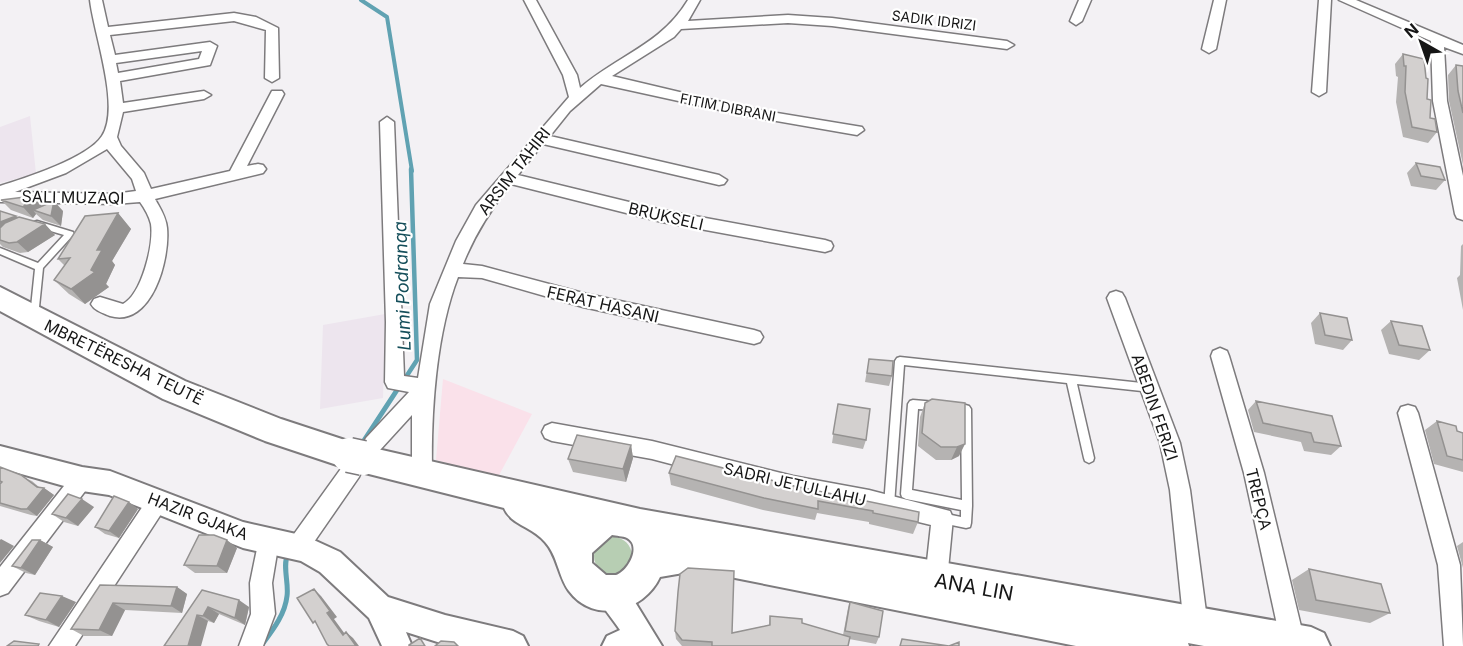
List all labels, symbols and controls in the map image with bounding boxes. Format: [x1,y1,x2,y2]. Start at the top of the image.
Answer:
street label: SADIK IDRIZI [891,6,977,34]
north arrow [1391,12,1451,72]
text: N [1400,19,1422,42]
street label: FITIM DIBRANI [679,89,777,125]
street label: ARSIM TAHIRI [474,123,554,219]
street label: SALI MUZAQI [22,186,124,208]
street label: BRUKSELI [626,198,706,234]
water label: Lumi Podranqa [389,221,415,351]
street label: FERAT HASANI [545,281,661,327]
street label: MBRETËRESHA TEUTË [41,315,207,409]
street label: ABEDIN FERIZI [1127,351,1183,463]
street label: SADRI JETULLAHU [722,458,868,510]
street label: TREPÇA [1242,466,1276,532]
street label: HAZIR GJAKA [145,488,251,544]
street label: ANA LIN [933,568,1015,606]

